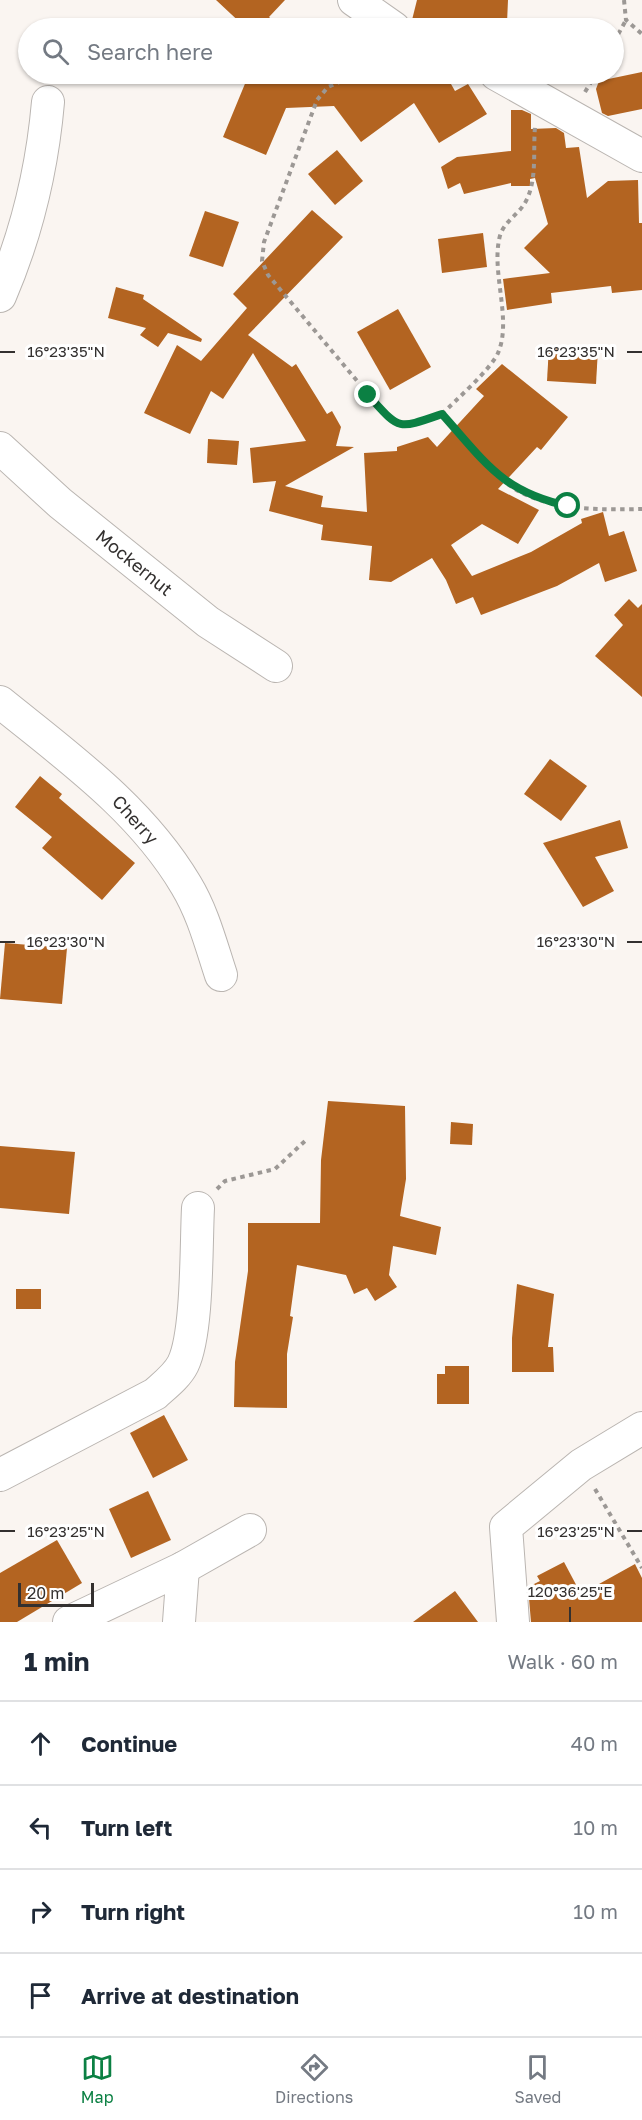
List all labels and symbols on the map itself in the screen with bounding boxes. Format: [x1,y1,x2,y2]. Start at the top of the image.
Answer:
text: 16°23'35"N [27,342,105,360]
text: 16°23'35"N [537,342,615,360]
route end [354,381,380,407]
route start [554,492,580,518]
street label: Mockernut [92,525,178,600]
street label: Cherry [108,790,163,848]
text: 16°23'30"N [27,932,105,950]
text: 16°23'30"N [537,932,615,950]
text: 16°23'25"N [27,1522,105,1540]
text: 16°23'25"N [537,1522,615,1540]
scale bar [18,1580,94,1608]
text: 120°36'25"E [528,1582,612,1600]

